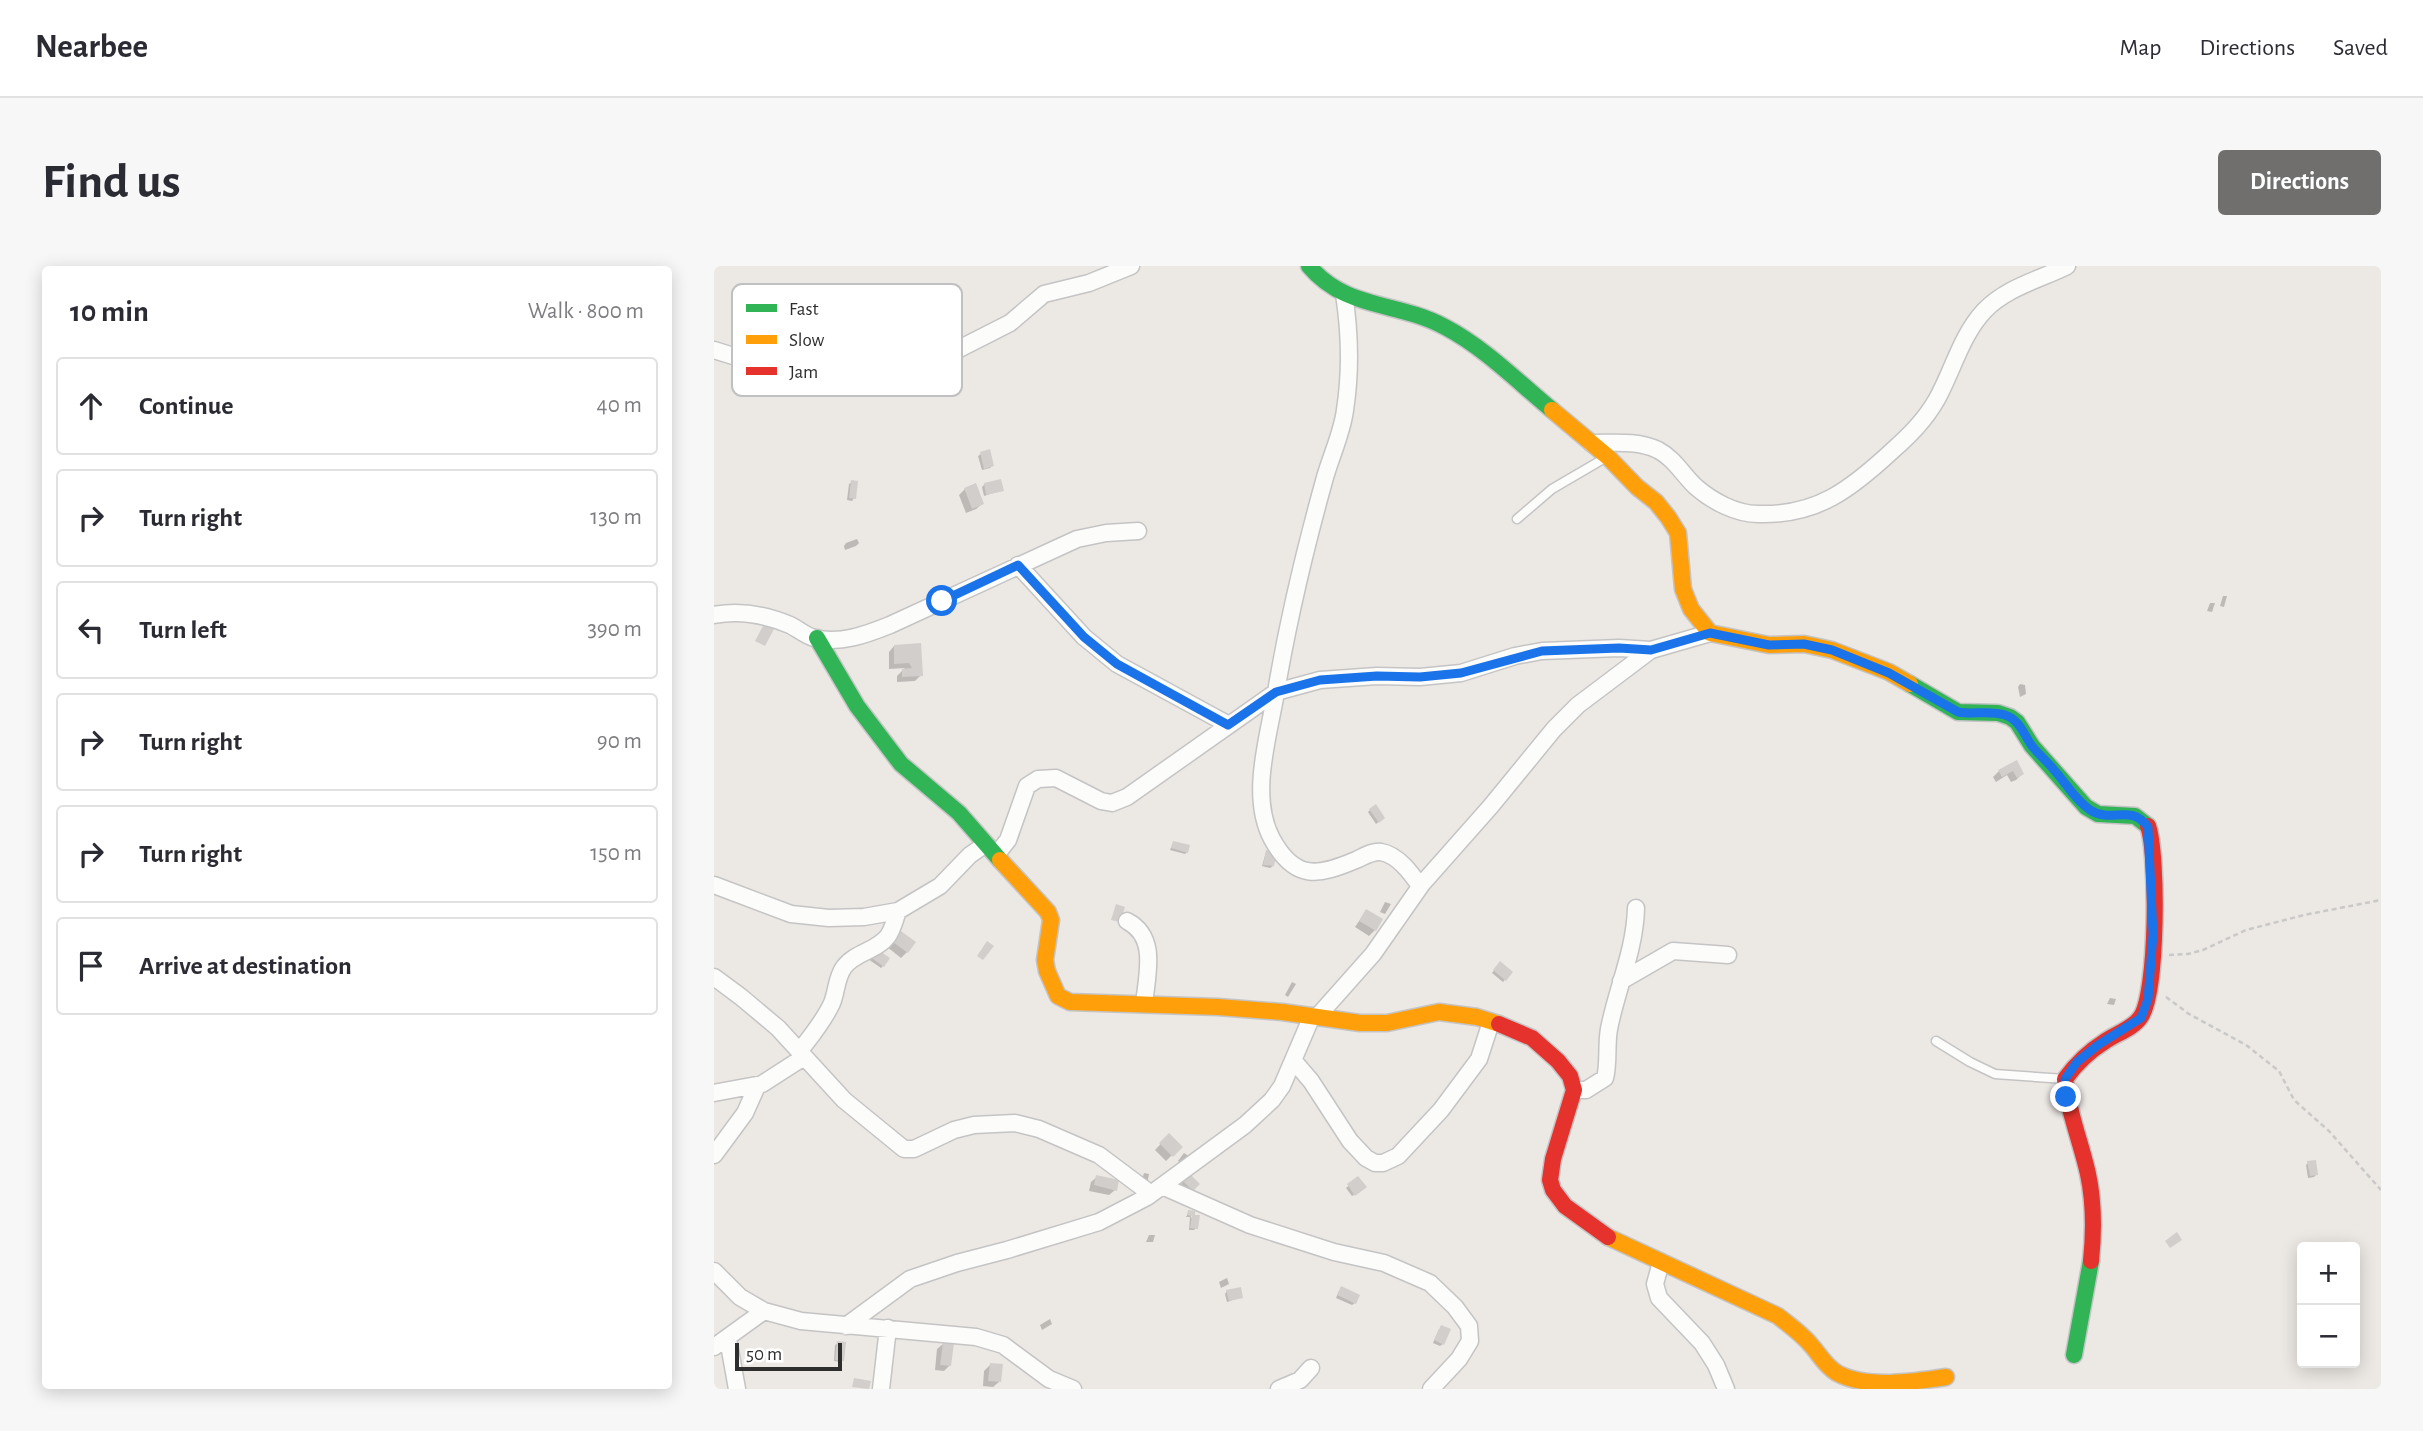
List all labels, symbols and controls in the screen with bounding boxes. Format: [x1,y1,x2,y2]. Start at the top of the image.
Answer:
text: Nearbee [35,31,148,64]
text: Map [2119,36,2161,60]
text: Directions [2199,36,2295,60]
text: Saved [2333,36,2388,60]
button: Directions [2218,150,2381,215]
text: Find us [42,158,181,207]
legend [732,284,962,396]
text: 10 min [70,297,149,327]
text: Walk · 800 m [528,300,644,323]
text: Fast [789,300,819,319]
text: Slow [789,331,825,350]
text: Jam [789,363,818,382]
icon: ahead [72,387,110,425]
text: Continue [139,393,234,419]
text: 40 m [597,394,642,417]
icon: right [72,499,110,537]
text: Turn right [139,505,242,531]
text: 130 m [590,506,642,529]
route start [926,585,957,616]
icon: left [72,611,110,649]
text: Turn left [139,617,227,643]
text: 390 m [587,618,642,641]
icon: right [72,723,110,761]
text: Turn right [139,729,242,755]
text: 90 m [597,730,642,753]
icon: right [72,835,110,873]
text: Turn right [139,841,242,867]
text: 150 m [590,842,642,865]
icon: arrive [72,947,110,985]
text: Arrive at destination [139,953,352,979]
route end [2050,1081,2081,1112]
map controls [2297,1242,2360,1368]
button: + [2297,1242,2360,1305]
button: − [2297,1305,2360,1368]
scale bar [735,1340,842,1372]
text: 50 m [746,1345,782,1364]

